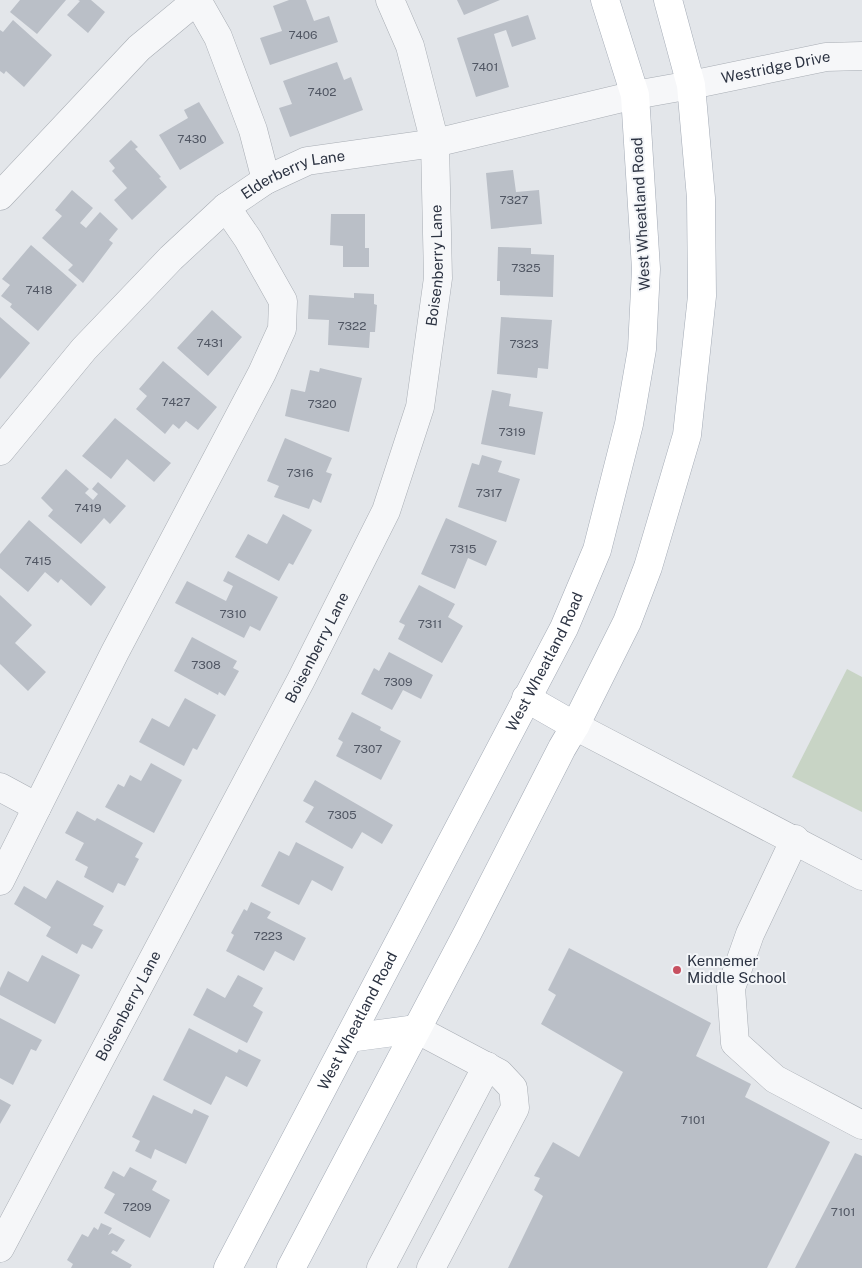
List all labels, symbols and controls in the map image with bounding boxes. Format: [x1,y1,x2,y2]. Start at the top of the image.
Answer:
house number: 7406 [288,28,318,42]
street label: Westridge Drive [720,48,831,86]
house number: 7401 [472,60,498,74]
house number: 7402 [308,85,336,99]
house number: 7430 [177,132,207,146]
street label: West Wheatland Road [628,137,653,291]
street label: Elderberry Lane [238,147,346,202]
house number: 7327 [500,193,528,207]
street label: Boisenberry Lane [422,205,446,327]
house number: 7325 [511,261,541,275]
house number: 7418 [25,283,53,297]
house number: 7322 [338,319,366,333]
house number: 7431 [197,336,223,350]
house number: 7323 [509,337,539,351]
house number: 7427 [162,395,190,409]
house number: 7320 [307,397,337,411]
house number: 7319 [499,425,525,439]
house number: 7316 [287,466,313,480]
house number: 7317 [476,486,502,500]
house number: 7419 [75,501,101,515]
house number: 7315 [449,542,477,556]
house number: 7415 [24,554,52,568]
street label: Boisenberry Lane [281,589,352,706]
street label: West Wheatland Road [502,590,586,734]
house number: 7310 [220,607,246,621]
house number: 7311 [418,617,442,631]
house number: 7308 [191,658,221,672]
house number: 7309 [383,675,413,689]
house number: 7307 [354,742,382,756]
house number: 7305 [327,808,357,822]
house number: 7223 [253,929,283,943]
street label: Boisenberry Lane [92,948,164,1064]
street label: West Wheatland Road [314,949,400,1093]
place label: Kennemer Middle School [687,952,786,986]
marker: Kennemer Middle School [671,964,683,976]
house number: 7101 [681,1113,705,1127]
house number: 7209 [122,1200,152,1214]
house number: 7101 [831,1205,855,1219]

